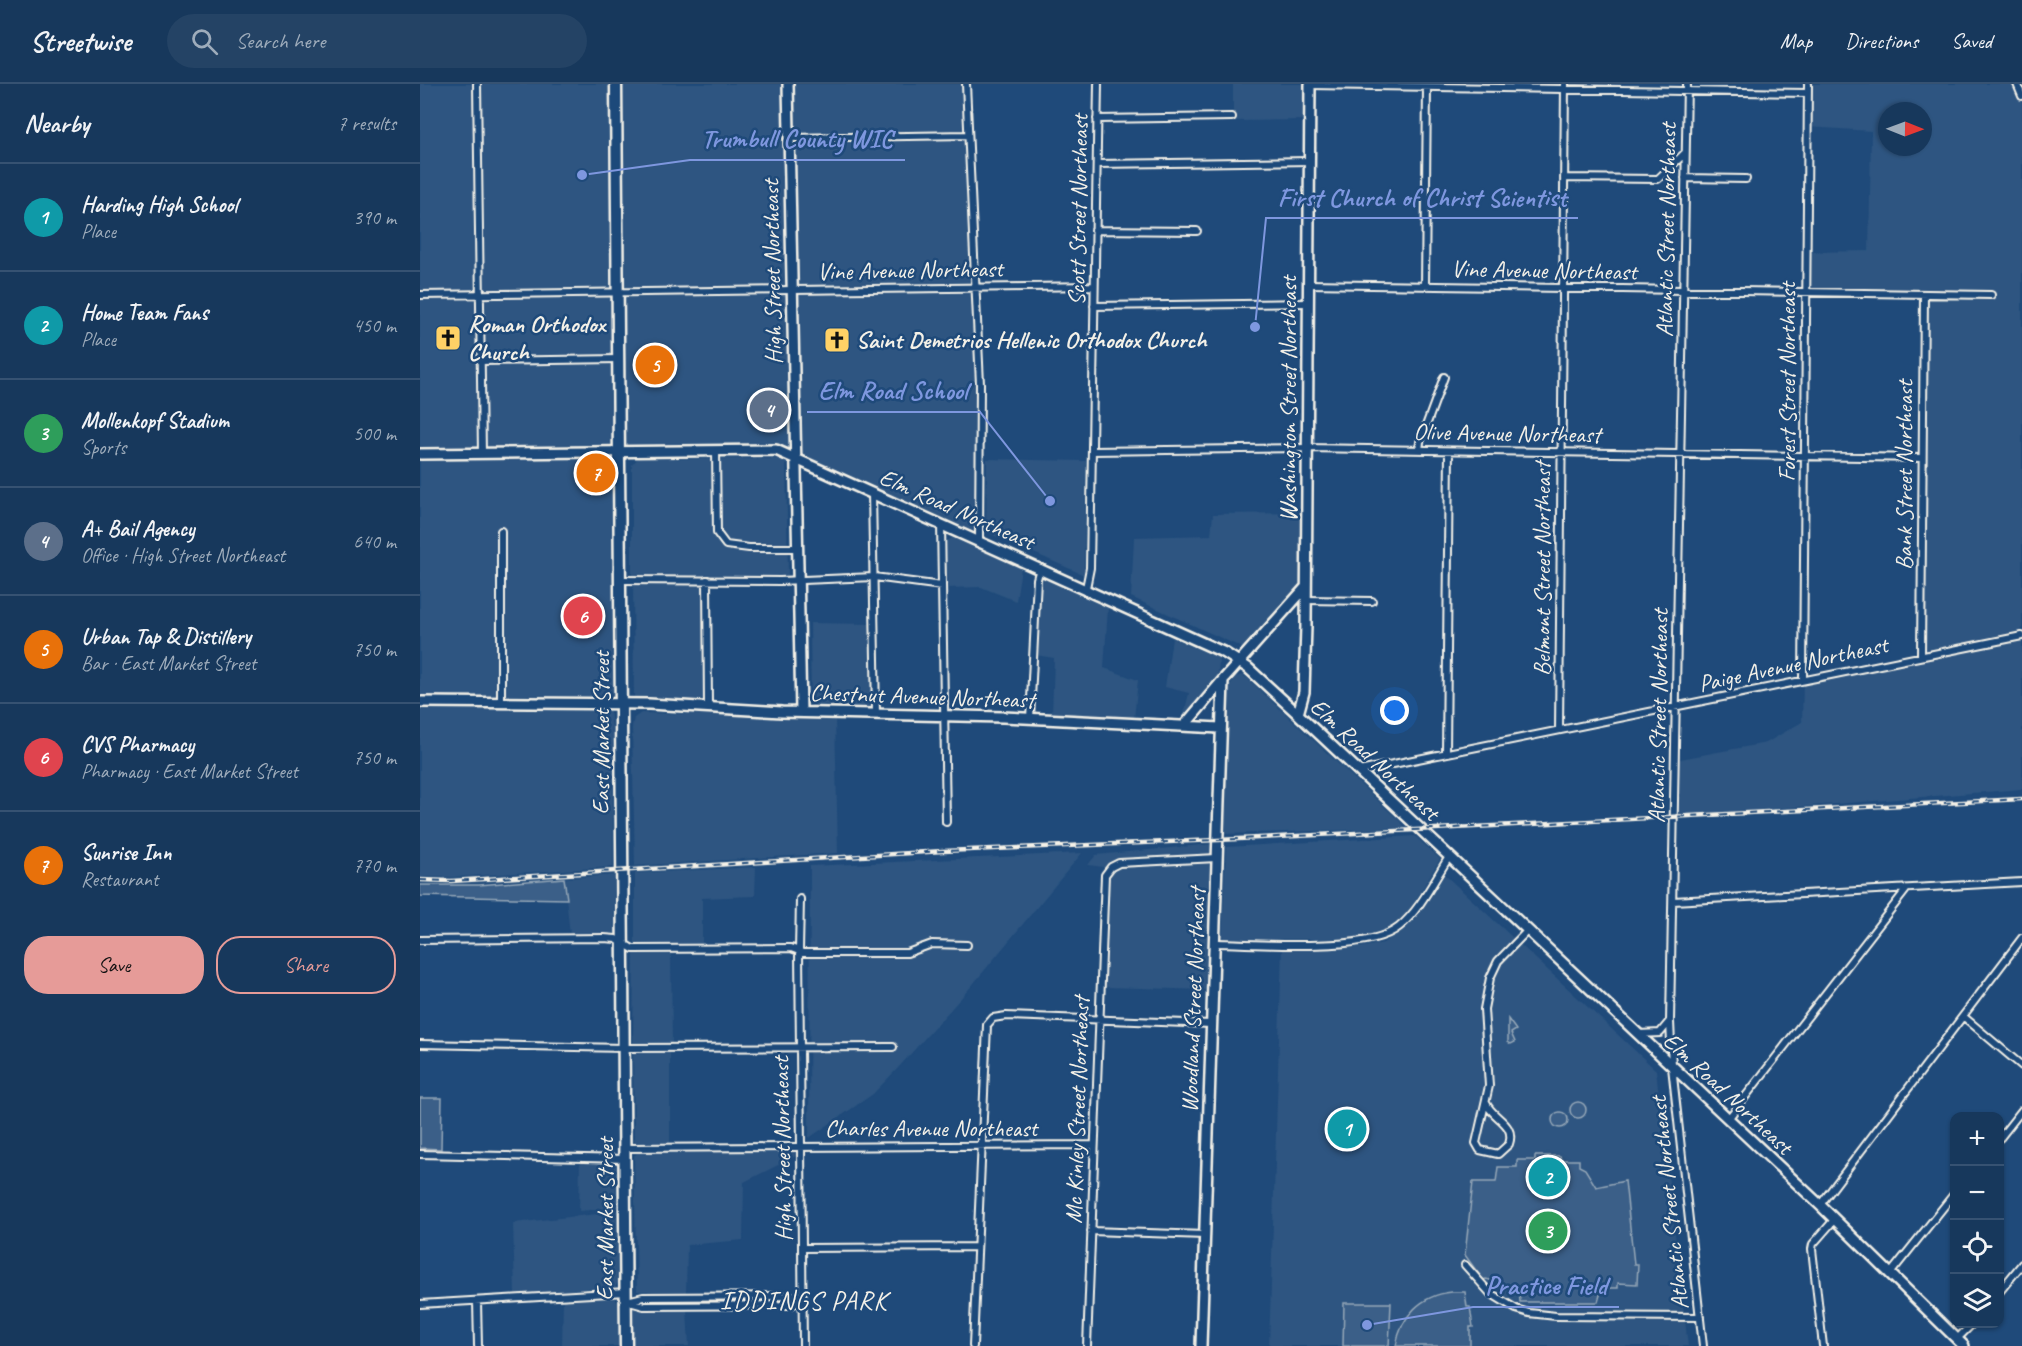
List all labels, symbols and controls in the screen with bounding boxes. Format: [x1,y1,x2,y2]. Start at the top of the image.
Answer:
search box [167,14,587,68]
text: Streetwise [30,24,131,59]
icon: search [188,25,221,58]
text: Search here [236,27,325,55]
text: Map [1780,28,1812,54]
text: Directions [1845,28,1918,54]
text: Saved [1951,28,1992,54]
north arrow [1878,102,1932,156]
text: Nearby [24,107,89,140]
text: 7 results [337,111,396,136]
street label: Scott Street Northeast [1061,112,1095,306]
callout: Trumbull County WIC [690,116,905,160]
street label: Atlantic Street Northeast [1649,121,1683,337]
text: Trumbull County WIC [702,122,897,155]
callout: First Church of Christ Scientist [1266,174,1578,218]
street label: High Street Northeast [755,177,789,365]
text: First Church of Christ Scientist [1278,181,1570,214]
text: Harding High School [81,191,237,219]
text: 1 [39,205,48,230]
text: 390 m [353,205,396,230]
text: Place [81,219,116,244]
street label: Vine Avenue Northeast [817,253,1005,287]
street label: Vine Avenue Northeast [1451,253,1639,287]
street label: Washington Street Northeast [1273,274,1303,522]
street label: Forest Street Northeast [1772,280,1802,482]
text: Home Team Fans [81,299,208,327]
place label: Roman Orthodox Church [468,309,607,367]
text: 2 [39,313,48,338]
text: 450 m [353,313,396,338]
church icon: Roman Orthodox Church [433,323,463,353]
church icon: Saint Demetrios Hellenic Orthodox Church [822,325,852,355]
place label: Saint Demetrios Hellenic Orthodox Church [856,325,1208,355]
text: Place [81,327,116,352]
pin: 5 [636,342,674,388]
callout: Elm Road School [807,368,980,412]
text: Elm Road School [818,374,973,407]
street label: Bank Street Northeast [1889,378,1919,570]
pin: 4 [750,388,788,432]
text: Mollenkopf Stadium [81,407,229,435]
street label: Olive Avenue Northeast [1413,416,1604,450]
text: 3 [39,421,48,446]
text: 500 m [353,421,396,446]
text: Sports [81,435,126,460]
pin: 7 [576,450,615,496]
street label: Belmont Street Northeast [1527,459,1557,676]
street label: Elm Road Northeast [875,461,1041,557]
text: A+ Bail Agency [81,515,194,543]
text: 4 [39,529,48,554]
text: 640 m [353,529,396,554]
text: Office · High Street Northeast [81,543,285,568]
pin: 6 [564,594,602,638]
street label: Atlantic Street Northeast [1641,607,1675,823]
text: Urban Tap & Distillery [81,623,251,651]
street label: Paige Avenue Northeast [1696,629,1892,699]
text: 5 [39,637,48,662]
text: 750 m [353,637,396,662]
street label: East Market Street [586,650,616,814]
text: Bar · East Market Street [81,651,256,676]
street label: Chestnut Avenue Northeast [809,677,1038,715]
street label: Elm Road Northeast [1304,691,1448,828]
your location [1380,696,1409,725]
text: CVS Pharmacy [81,731,194,759]
text: 6 [39,745,48,770]
text: 750 m [353,745,396,770]
text: Pharmacy · East Market Street [81,759,298,784]
text: Sunrise Inn [81,839,171,867]
text: 7 [39,853,48,878]
text: 770 m [353,853,396,878]
text: Restaurant [81,867,158,892]
street label: Woodland Street Northeast [1174,884,1212,1113]
button: Save [24,936,204,994]
button: Share [216,936,396,994]
street label: Mc Kinley Street Northeast [1058,993,1096,1224]
street label: Elm Road Northeast [1657,1025,1801,1162]
street label: High Street Northeast [765,1054,799,1242]
street label: Atlantic Street Northeast [1643,1093,1695,1311]
pin: 1 [1328,1106,1366,1152]
map controls [1950,1112,2004,1328]
button: + [1950,1112,2004,1166]
street label: Charles Avenue Northeast [825,1113,1039,1143]
street label: East Market Street [590,1136,620,1300]
pin: 2 [1528,1154,1568,1200]
button: − [1950,1166,2004,1220]
pin: 3 [1528,1208,1568,1254]
button: locate [1950,1220,2004,1274]
callout: Practice Field [1473,1263,1619,1307]
text: Practice Field [1485,1269,1611,1302]
button: layers [1950,1274,2004,1328]
district label: IDDINGS PARK [720,1284,891,1317]

